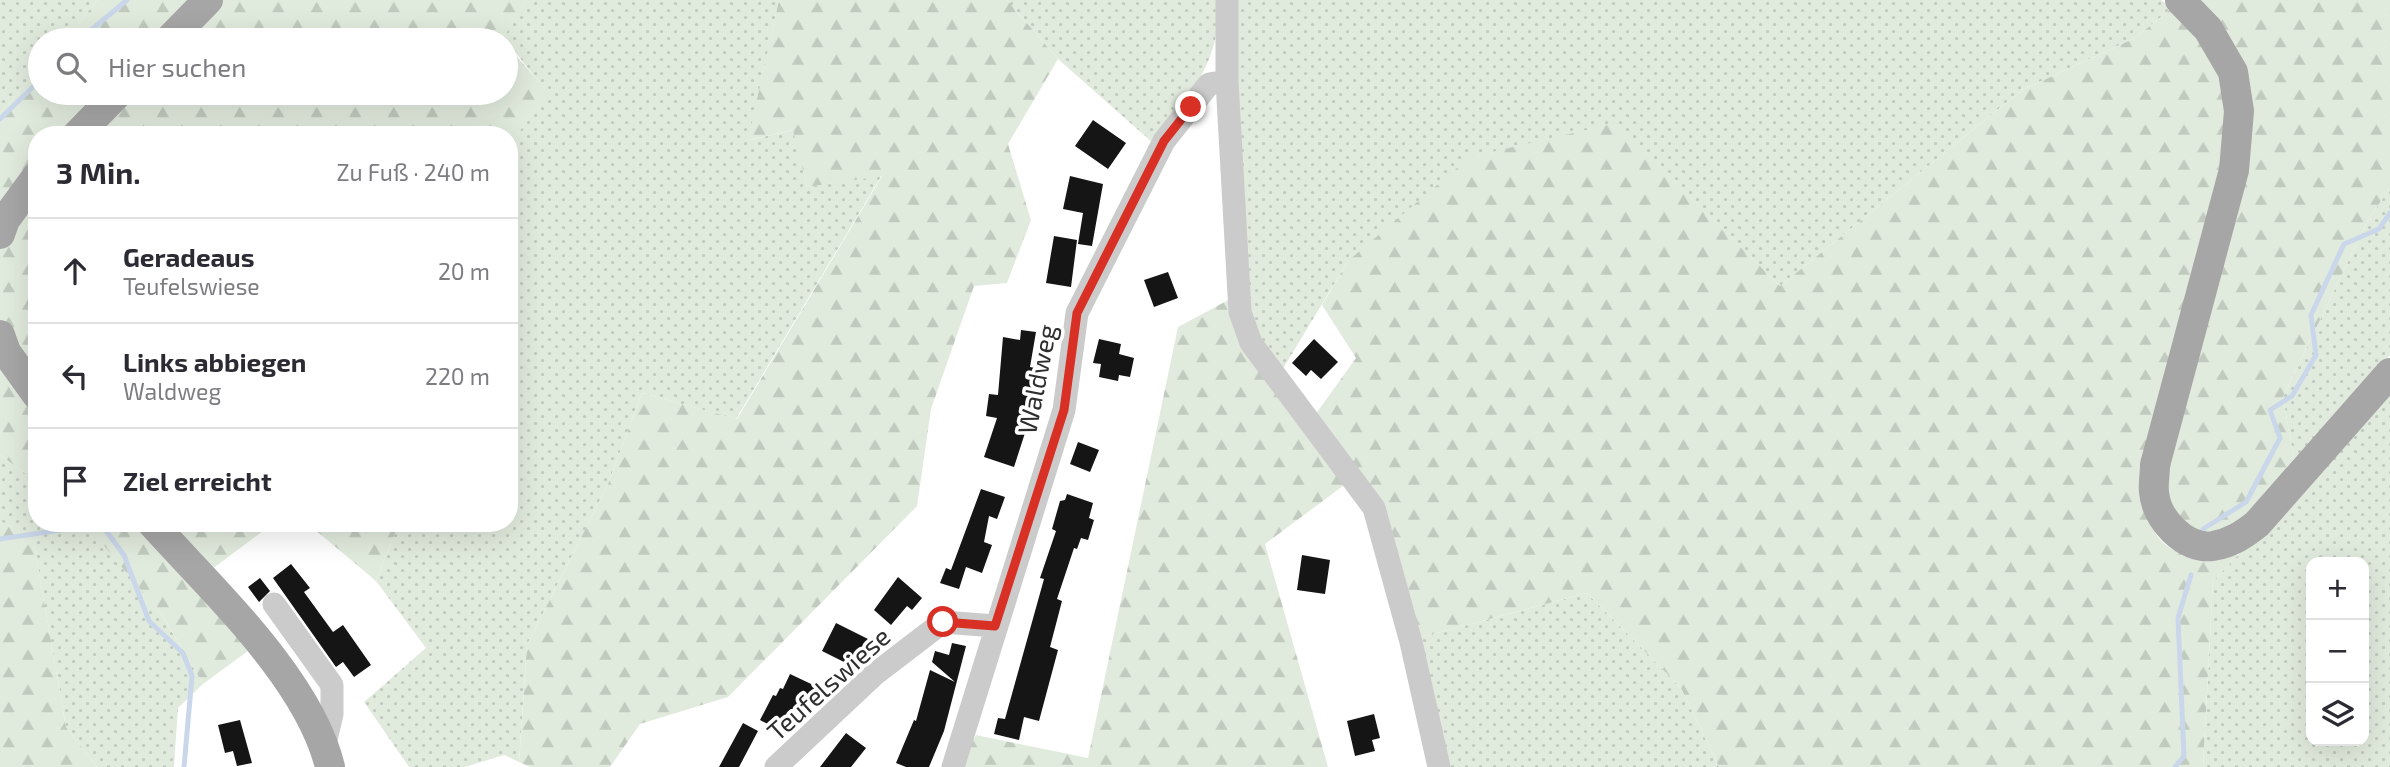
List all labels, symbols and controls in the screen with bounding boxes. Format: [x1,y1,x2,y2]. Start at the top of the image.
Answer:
search box [28,28,518,105]
icon: search [52,48,90,86]
text: Hier suchen [108,51,246,82]
route end [1175,91,1206,122]
text: 3 Min. [56,154,141,190]
text: Zu Fuß · 240 m [337,158,490,186]
text: Geradeaus [123,241,255,272]
icon: ahead [56,252,94,290]
text: 20 m [438,257,490,285]
text: Teufelswiese [123,272,260,300]
street label: Waldweg [1010,322,1062,436]
text: Links abbiegen [123,346,307,377]
icon: left [56,357,94,395]
text: 220 m [425,362,490,390]
text: Waldweg [123,377,221,405]
icon: arrive [56,462,94,500]
text: Ziel erreicht [123,465,272,496]
map controls [2306,557,2369,746]
button: + [2306,557,2369,620]
route start [927,606,958,637]
street label: Teufelswiese [760,620,896,746]
button: − [2306,620,2369,683]
button: layers [2306,683,2369,746]

